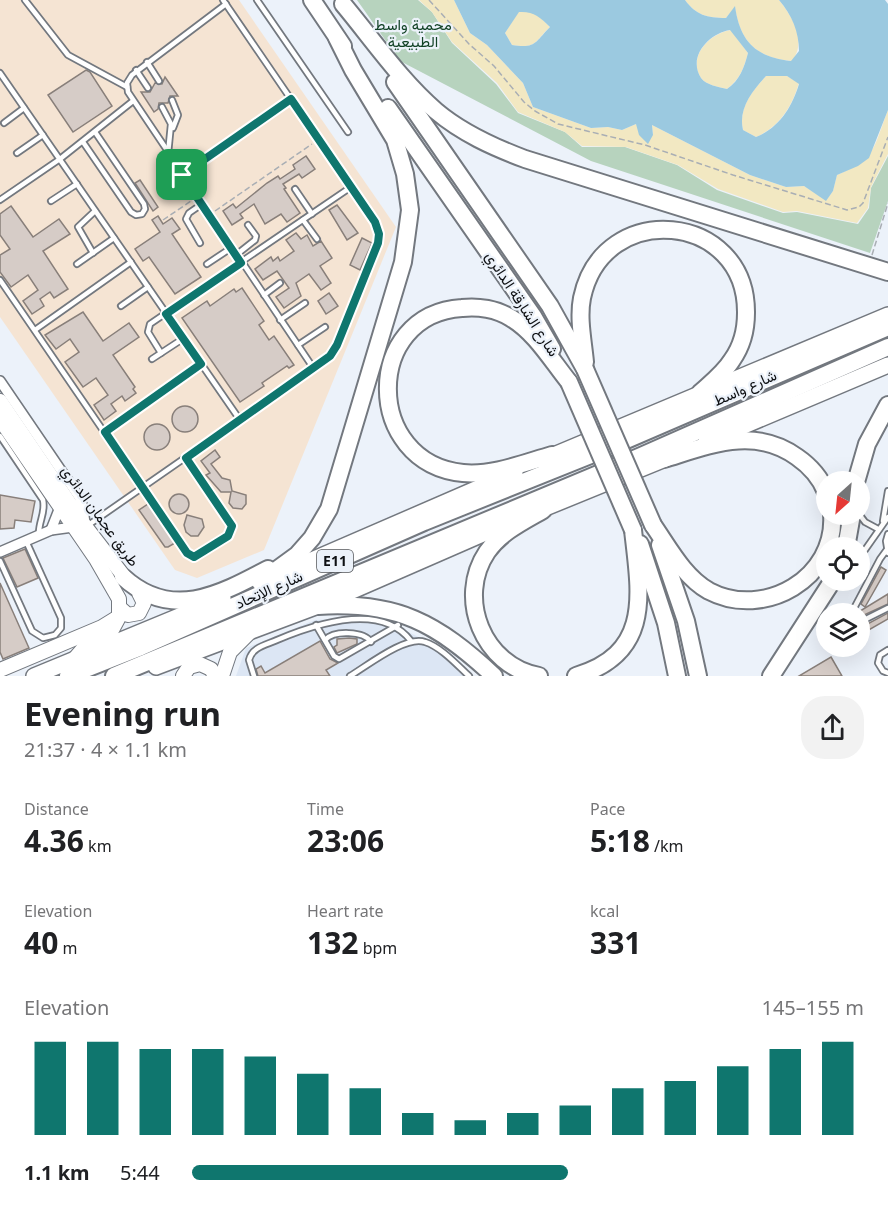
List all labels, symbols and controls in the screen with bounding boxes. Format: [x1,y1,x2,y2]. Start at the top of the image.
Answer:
park label: محمية واسط الطبيعية [374,14,452,51]
pin [156,149,207,200]
icon: arrive [165,158,198,191]
street label: شارع الشارقة الدائري [478,247,564,362]
street label: شارع واسط [710,364,780,412]
street label: طريق عجمان الدائري [54,461,144,573]
north arrow [816,471,870,525]
map controls [816,471,870,657]
button: locate [816,537,870,591]
road number: E11 [317,550,353,572]
street label: شارع الإتحاد [232,565,307,615]
button: layers [816,603,870,657]
text: Evening run [24,691,221,736]
button: share [801,696,864,759]
text: 21:37 · 4 × 1.1 km [24,736,187,763]
text: Distance [24,798,89,820]
text: Time [307,798,344,820]
text: Pace [590,798,625,820]
text: 4.36 [24,820,84,861]
text: 23:06 [307,820,384,861]
text: 5:18 [590,820,650,861]
text: km [84,835,112,857]
text: /km [650,835,684,857]
text: Elevation [24,900,92,922]
text: Heart rate [307,900,383,922]
text: kcal [590,900,619,922]
text: 40 [24,922,58,963]
text: 132 [307,922,358,963]
text: 331 [590,922,641,963]
text: m [58,937,77,959]
text: bpm [358,937,397,959]
text: Elevation [24,994,109,1021]
text: 145–155 m [761,994,864,1021]
text: 1.1 km [24,1159,90,1186]
text: 5:44 [120,1159,160,1186]

